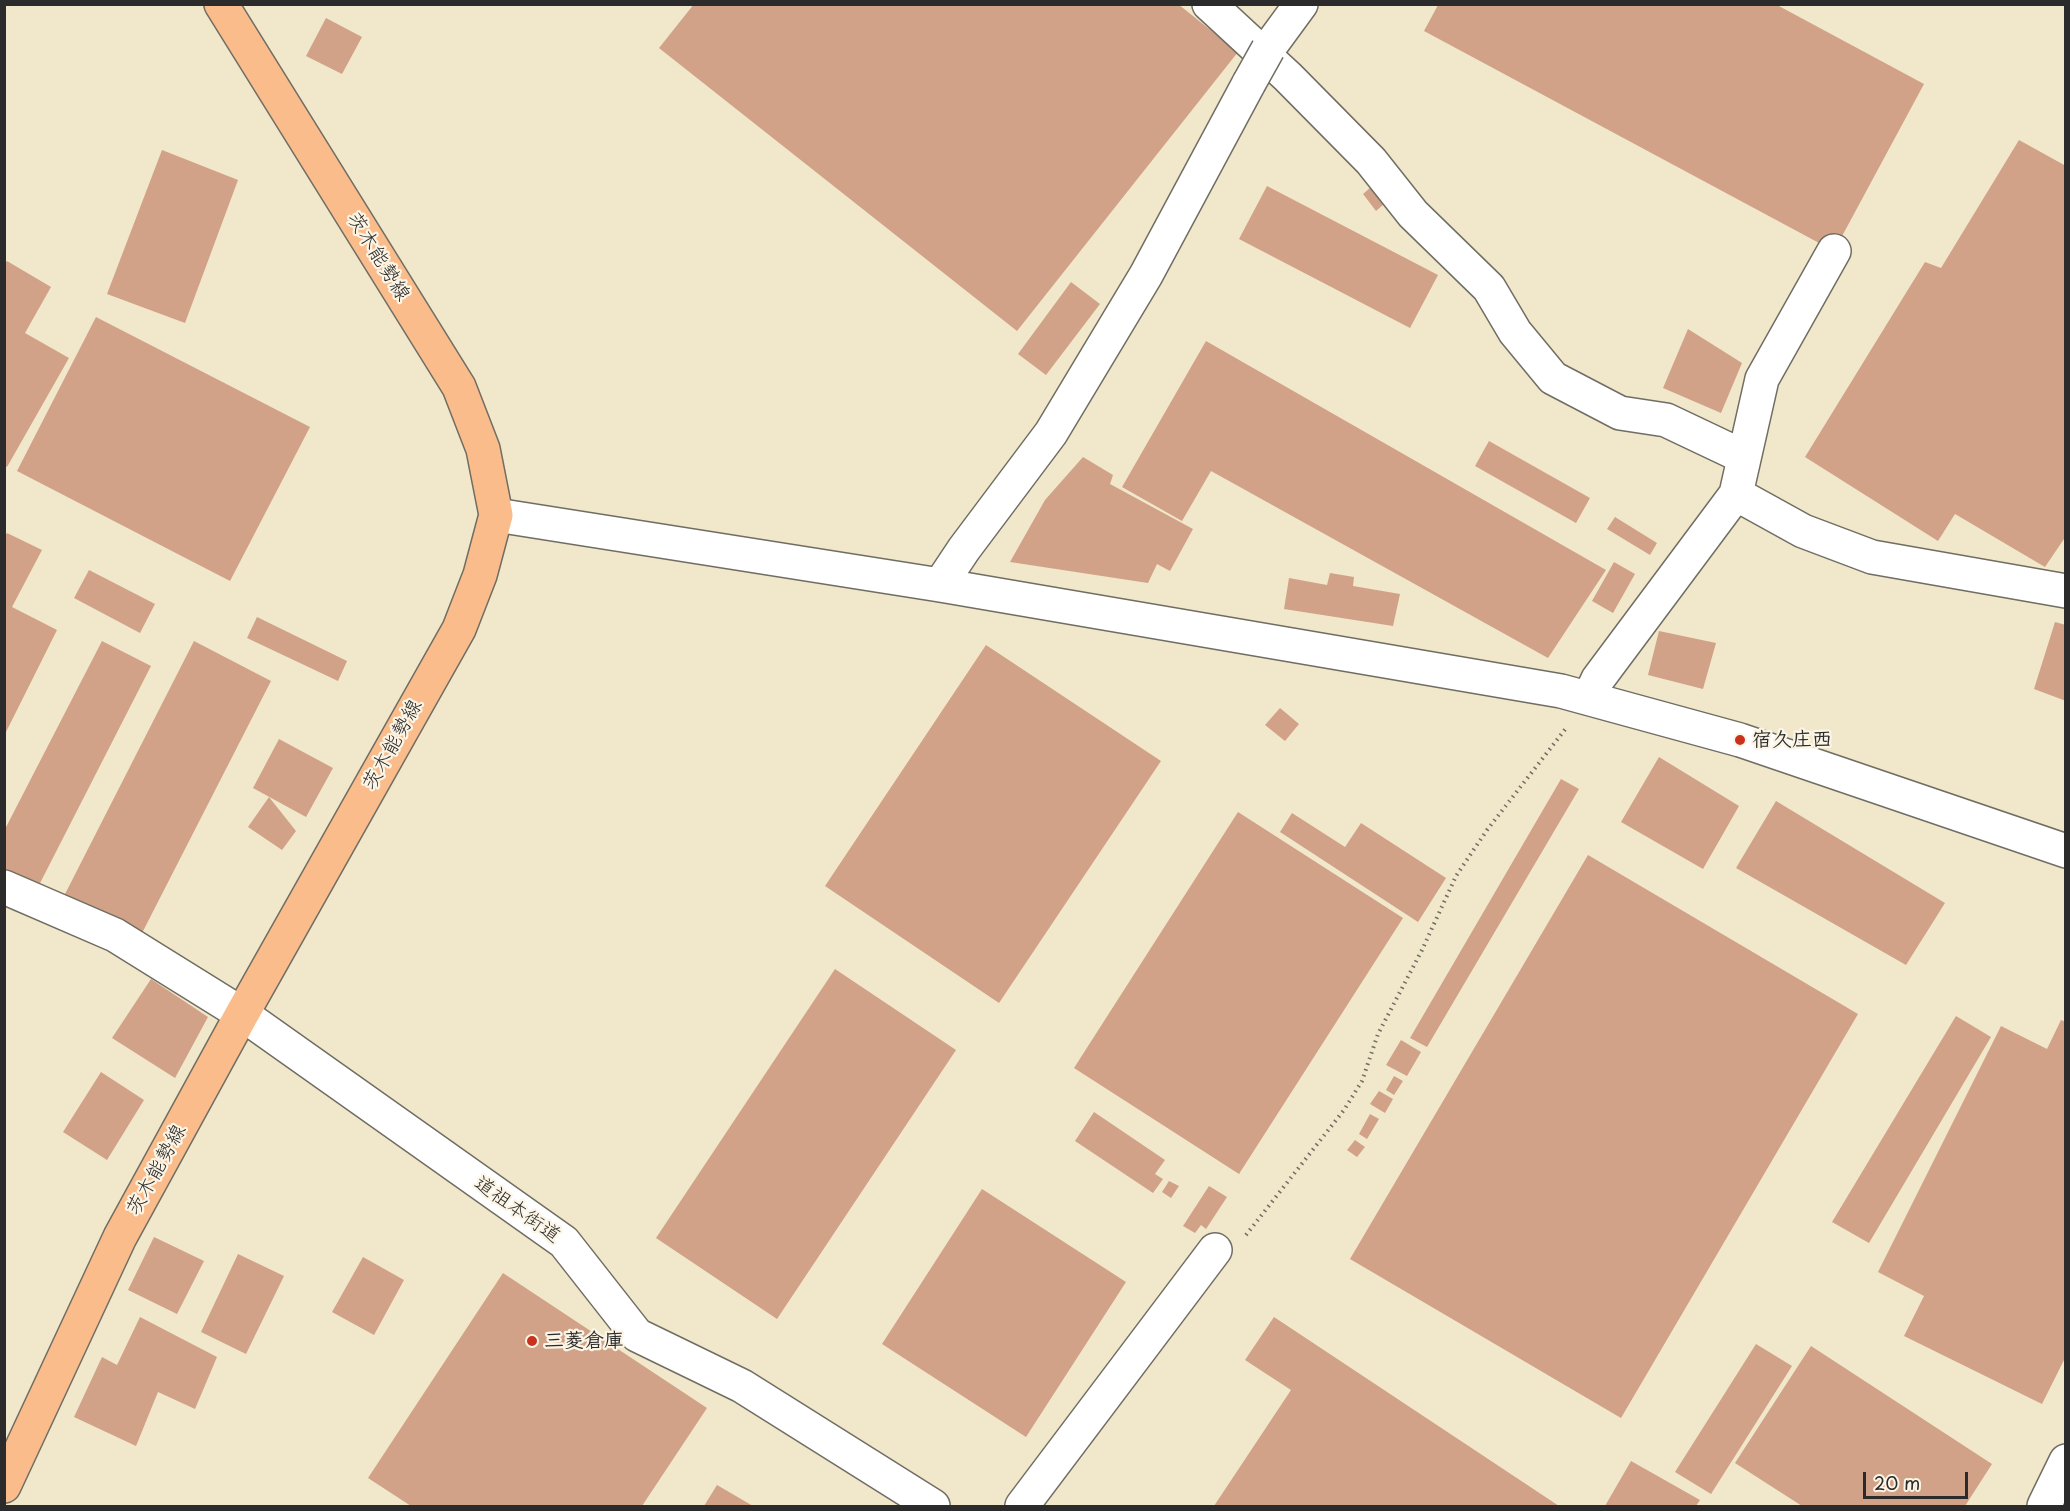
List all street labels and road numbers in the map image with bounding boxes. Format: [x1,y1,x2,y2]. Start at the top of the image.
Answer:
street label: 茨木能勢線 [341,208,415,306]
street label: 茨木能勢線 [358,695,428,795]
street label: 茨木能勢線 [122,1120,192,1220]
street label: 道祖本街道 [469,1171,565,1249]

